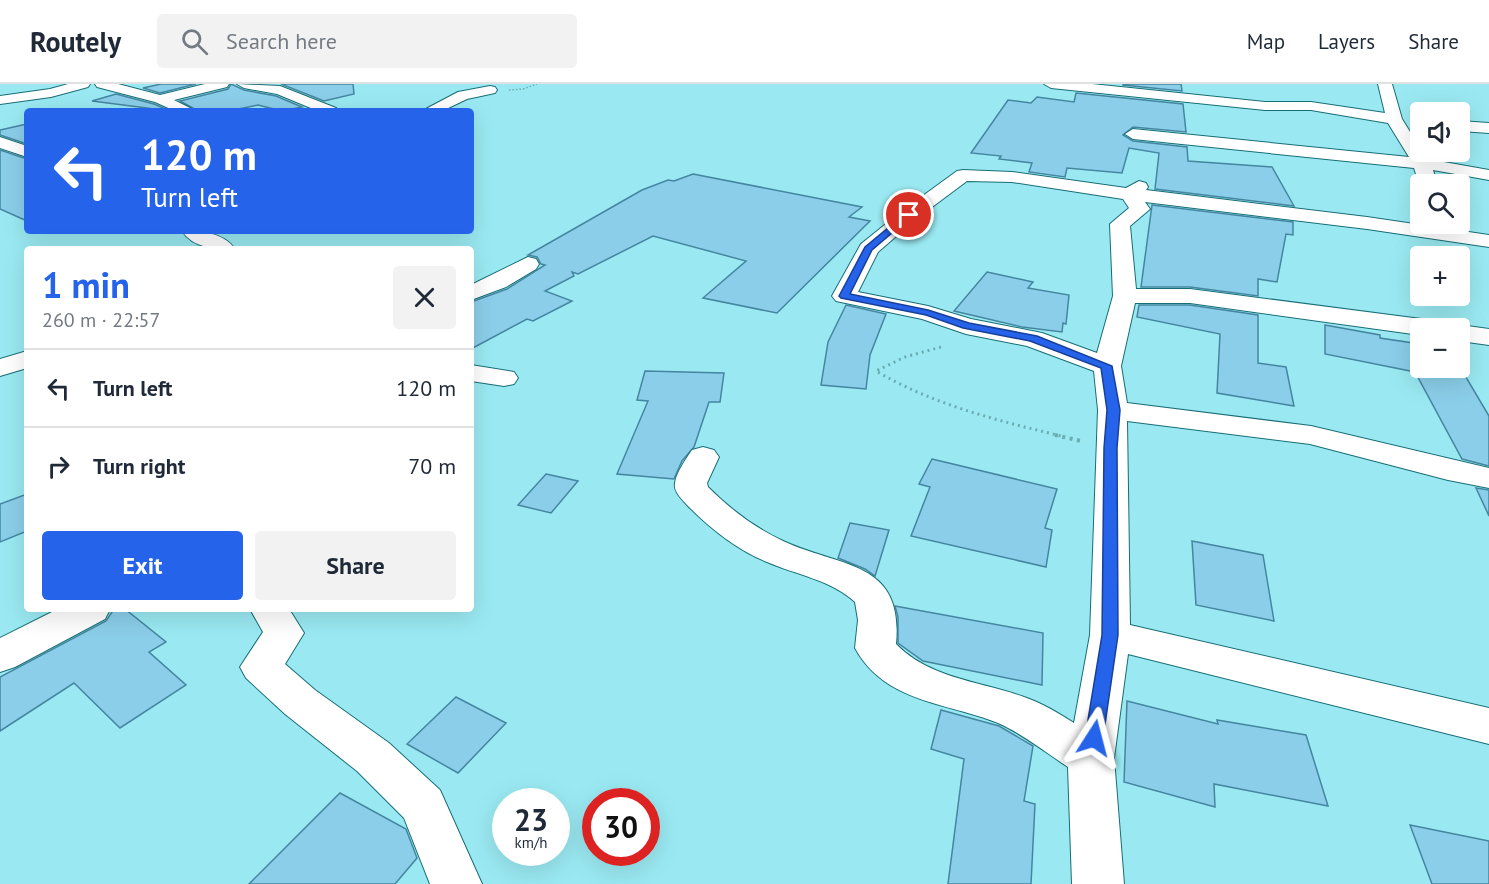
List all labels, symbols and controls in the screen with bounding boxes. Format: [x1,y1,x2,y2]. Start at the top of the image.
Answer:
search box [157,14,577,68]
text: Routely [30,23,121,60]
icon: search [178,25,211,58]
text: Search here [226,27,337,55]
text: Map [1247,28,1285,55]
text: Layers [1318,28,1375,55]
text: Share [1408,28,1459,55]
map controls [1410,102,1470,378]
button: sound [1410,102,1470,162]
text: 120 m [141,127,257,182]
icon: left [42,132,120,210]
button: search [1410,174,1470,234]
text: Turn left [141,180,238,214]
pin [883,189,934,240]
icon: arrive [892,198,925,231]
button: + [1410,246,1470,306]
text: 1 min [42,261,130,308]
button: close [393,266,456,329]
text: 260 m · 22:57 [42,307,160,333]
button: − [1410,318,1470,378]
icon: left [42,372,75,405]
text: Turn left [93,374,173,402]
text: 120 m [396,374,456,402]
icon: right [42,450,75,483]
text: Turn right [93,452,185,480]
text: 70 m [408,452,456,480]
button: Exit [42,531,243,600]
button: Share [255,531,456,600]
position arrow [1062,706,1126,770]
speed limit sign: 30 [582,788,660,866]
text: 23 [514,800,548,839]
text: km/h [515,833,547,852]

